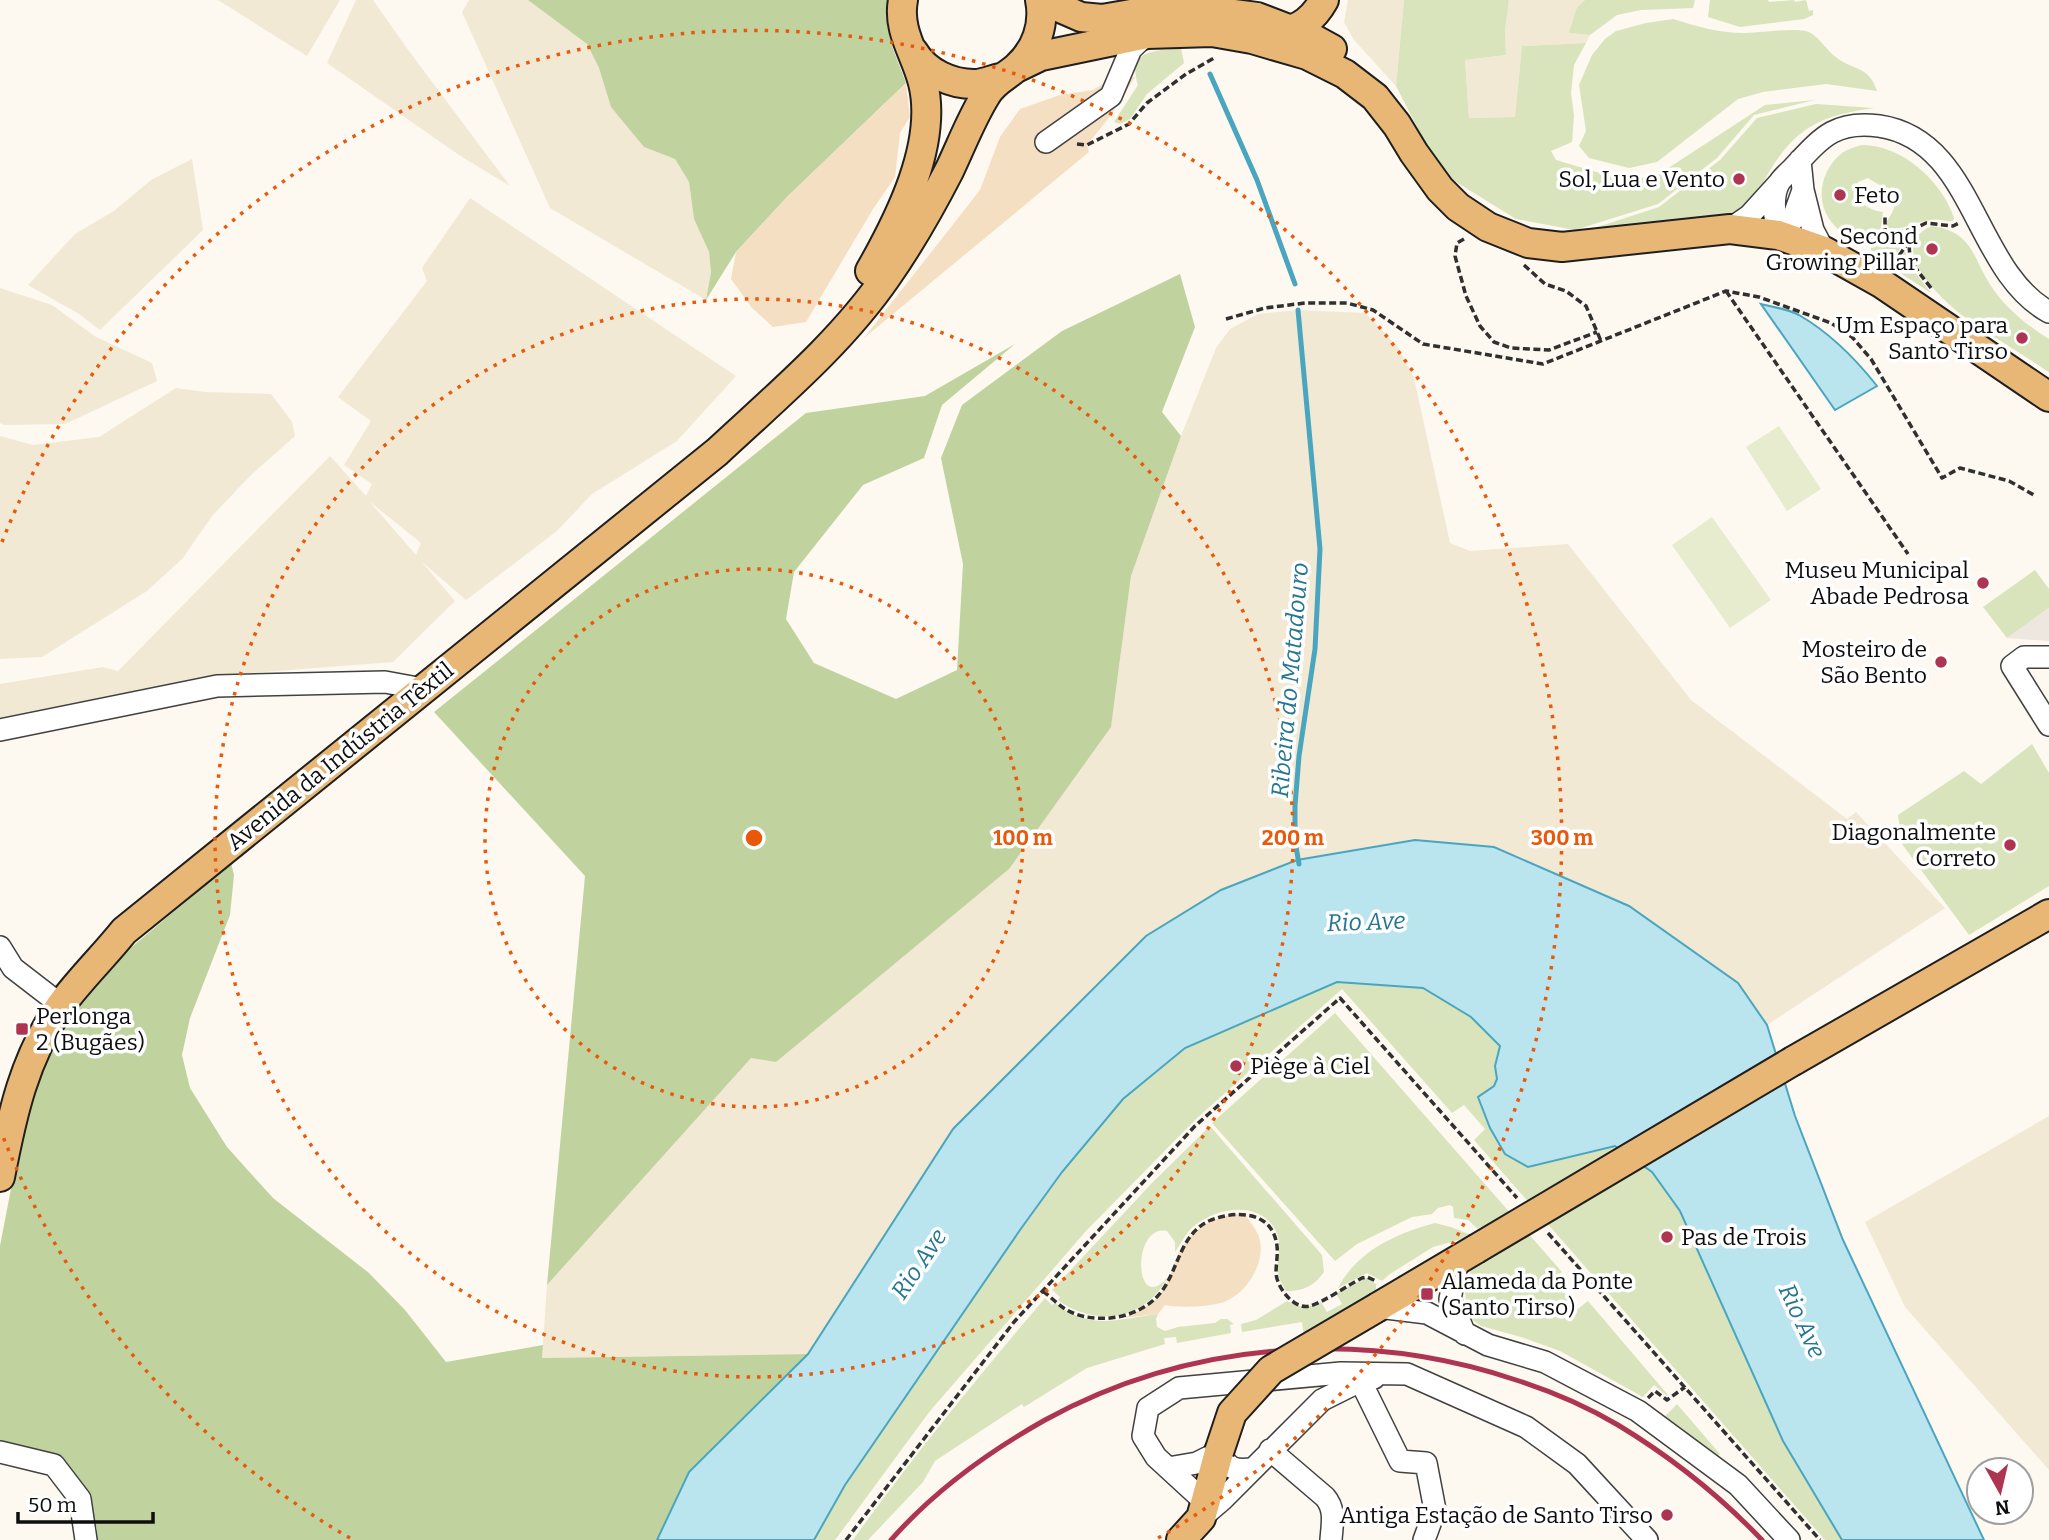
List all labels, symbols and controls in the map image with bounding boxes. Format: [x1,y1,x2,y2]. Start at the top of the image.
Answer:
place label: Sol, Lua e Vento [1558,165,1725,193]
marker: Sol, Lua e Vento [1731,171,1747,187]
place label: Feto [1854,181,1900,209]
marker: Feto [1832,187,1848,203]
place label: Second Growing Pillar [1765,222,1918,276]
marker: Second Growing Pillar [1924,241,1940,257]
place label: Um Espaço para Santo Tirso [1836,311,2008,365]
marker: Um Espaço para Santo Tirso [2014,330,2030,346]
place label: Museu Municipal Abade Pedrosa [1784,556,1969,610]
water label: Ribeira do Matadouro [1266,561,1314,799]
marker: Museu Municipal Abade Pedrosa [1975,575,1991,591]
place label: Mosteiro de São Bento [1802,635,1927,689]
marker: Mosteiro de São Bento [1933,654,1949,670]
street label: Avenida da Indústria Têxtil [221,656,459,856]
place label: Diagonalmente Correto [1832,818,1996,872]
text: 100 m [993,825,1053,851]
text: 200 m [1262,825,1324,851]
text: 300 m [1531,825,1593,851]
centre of rings [742,826,766,850]
marker: Diagonalmente Correto [2002,837,2018,853]
water label: Rio Ave [1326,907,1406,937]
place label: Perlonga 2 (Bugães) [36,1002,145,1056]
marker: Perlonga 2 (Bugães) [14,1021,30,1037]
place label: Piège à Ciel [1250,1052,1370,1080]
marker: Piège à Ciel [1228,1058,1244,1074]
place label: Pas de Trois [1681,1223,1807,1251]
water label: Rio Ave [885,1224,953,1304]
marker: Pas de Trois [1659,1229,1675,1245]
place label: Alameda da Ponte (Santo Tirso) [1441,1267,1633,1321]
water label: Rio Ave [1773,1279,1831,1363]
marker: Alameda da Ponte (Santo Tirso) [1419,1286,1435,1302]
north arrow [1965,1456,2035,1526]
scale bar [18,1480,152,1524]
text: 50 m [28,1492,77,1518]
text: N [1993,1495,2011,1520]
place label: Antiga Estação de Santo Tirso [1339,1501,1653,1529]
marker: Antiga Estação de Santo Tirso [1659,1507,1675,1523]

